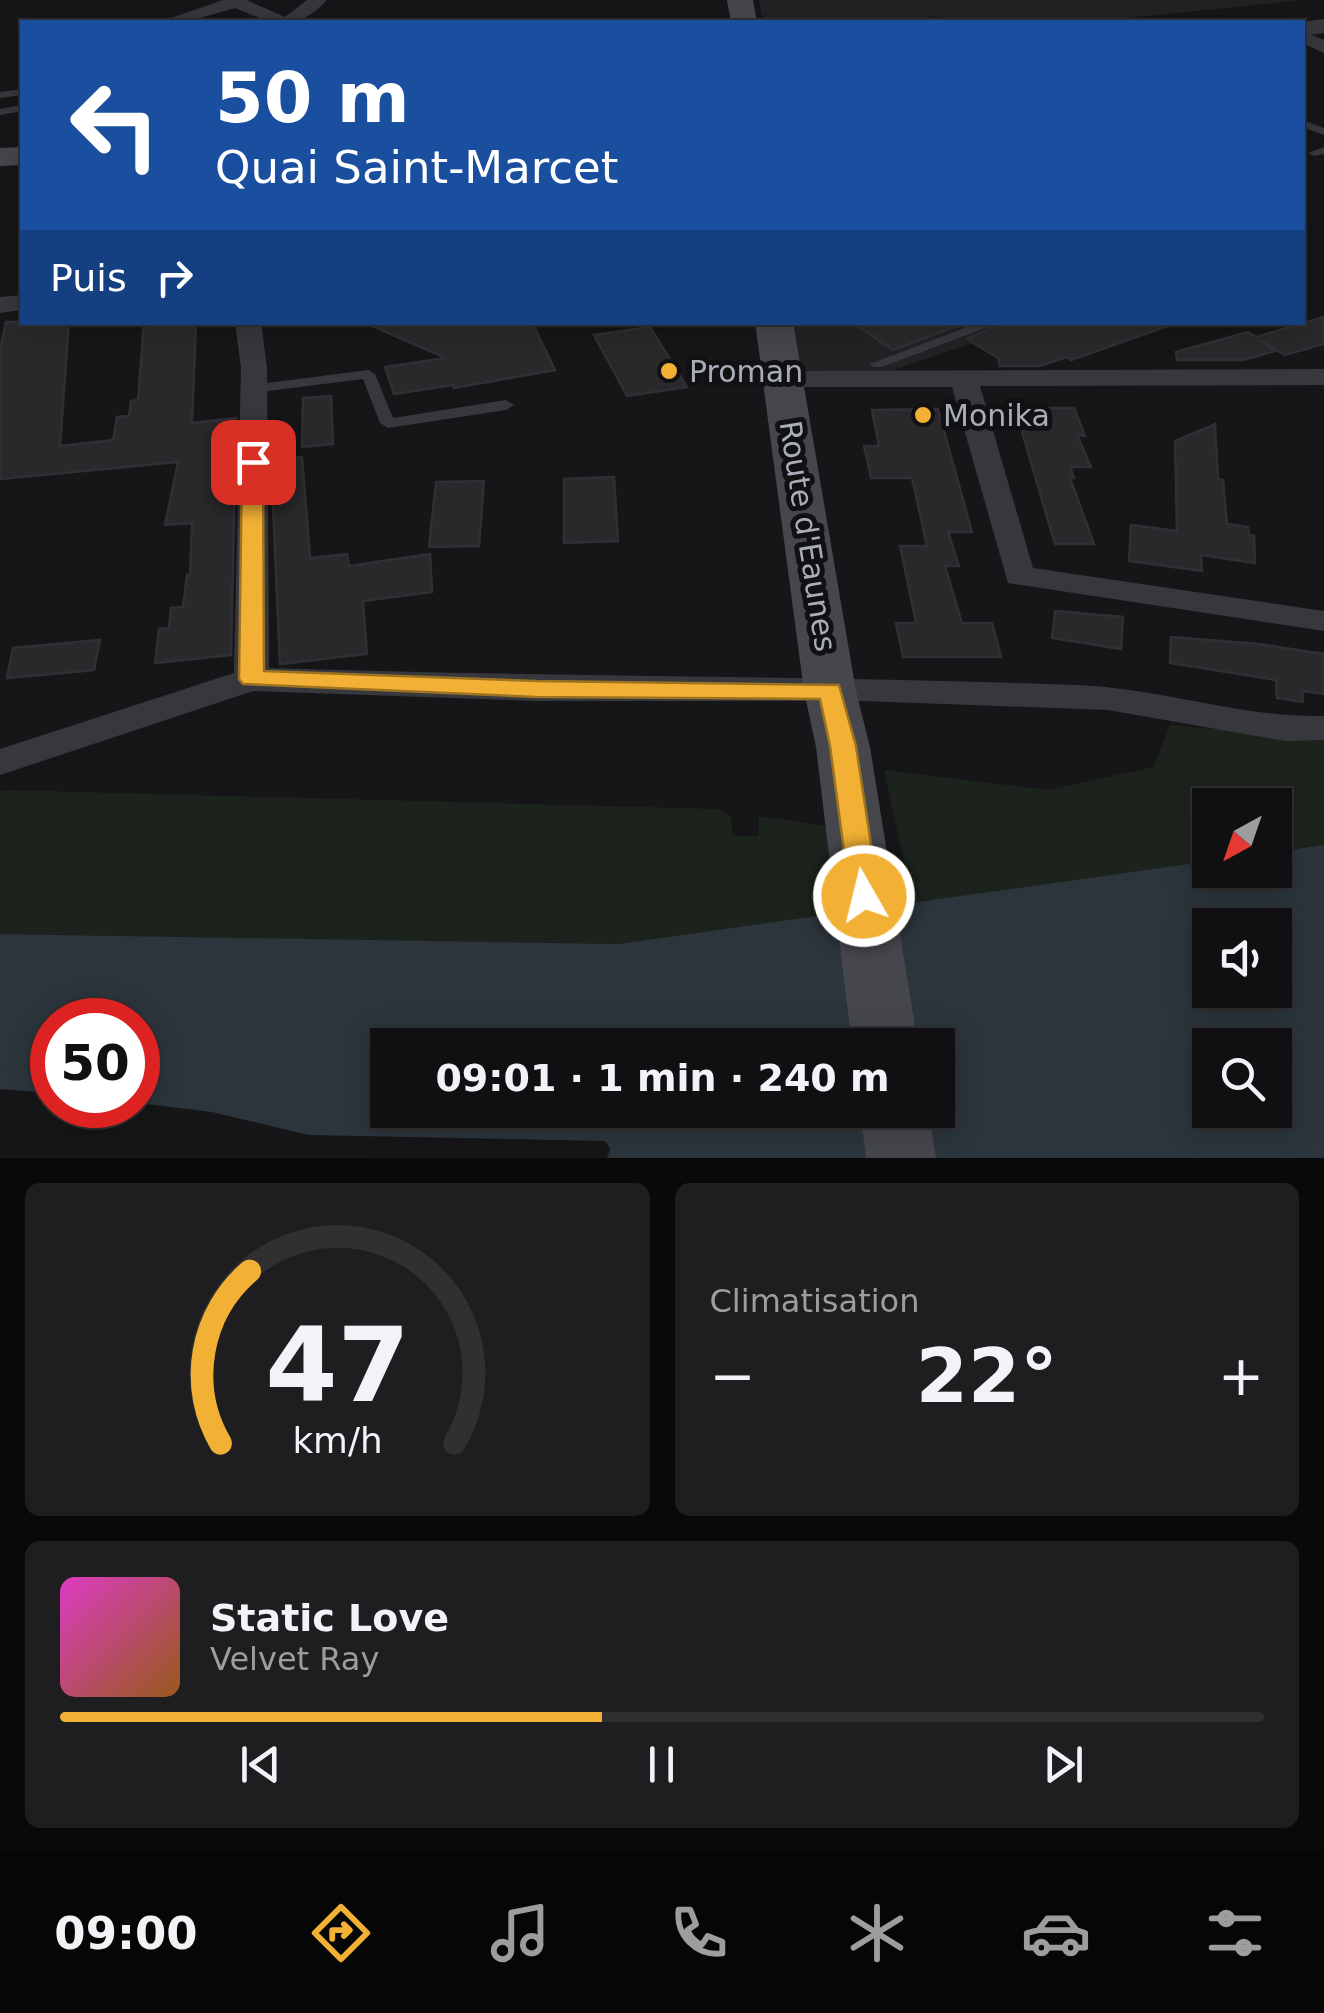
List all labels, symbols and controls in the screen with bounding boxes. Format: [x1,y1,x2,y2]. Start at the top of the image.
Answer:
text: 50 m [215,57,410,139]
icon: left [50,60,180,190]
text: Quai Saint-Marcet [215,141,618,194]
icon: right [147,250,202,305]
text: Puis [50,256,127,300]
place label: Proman [689,354,803,389]
marker: Proman [658,360,680,382]
place label: Monika [943,398,1050,433]
marker: Monika [912,404,934,426]
street label: Route d'Eaunes [772,418,844,654]
pin [211,420,296,505]
icon: arrive [226,435,281,490]
north arrow [1192,788,1292,888]
map controls [1192,788,1292,1128]
position arrow [812,844,916,948]
button: sound [1192,908,1292,1008]
speed limit sign: 50 [30,998,160,1128]
button: search [1192,1028,1292,1128]
text: 09:01 · 1 min · 240 m [435,1056,890,1100]
text: Climatisation [710,1282,919,1320]
text: 47 [265,1304,410,1426]
text: 22° [916,1332,1058,1420]
text: − [710,1344,756,1408]
text: + [1218,1344,1264,1408]
text: km/h [292,1420,382,1461]
text: Static Love [210,1596,449,1640]
text: Velvet Ray [210,1640,379,1678]
icon: previous [233,1737,288,1792]
icon: pause [634,1737,689,1792]
icon: next [1036,1737,1091,1792]
icon: directions [306,1898,376,1968]
icon: music [485,1898,555,1968]
icon: phone [664,1898,734,1968]
icon: climate [842,1898,912,1968]
icon: car [1021,1898,1091,1968]
icon: filters [1200,1898,1270,1968]
text: 09:00 [54,1907,198,1960]

